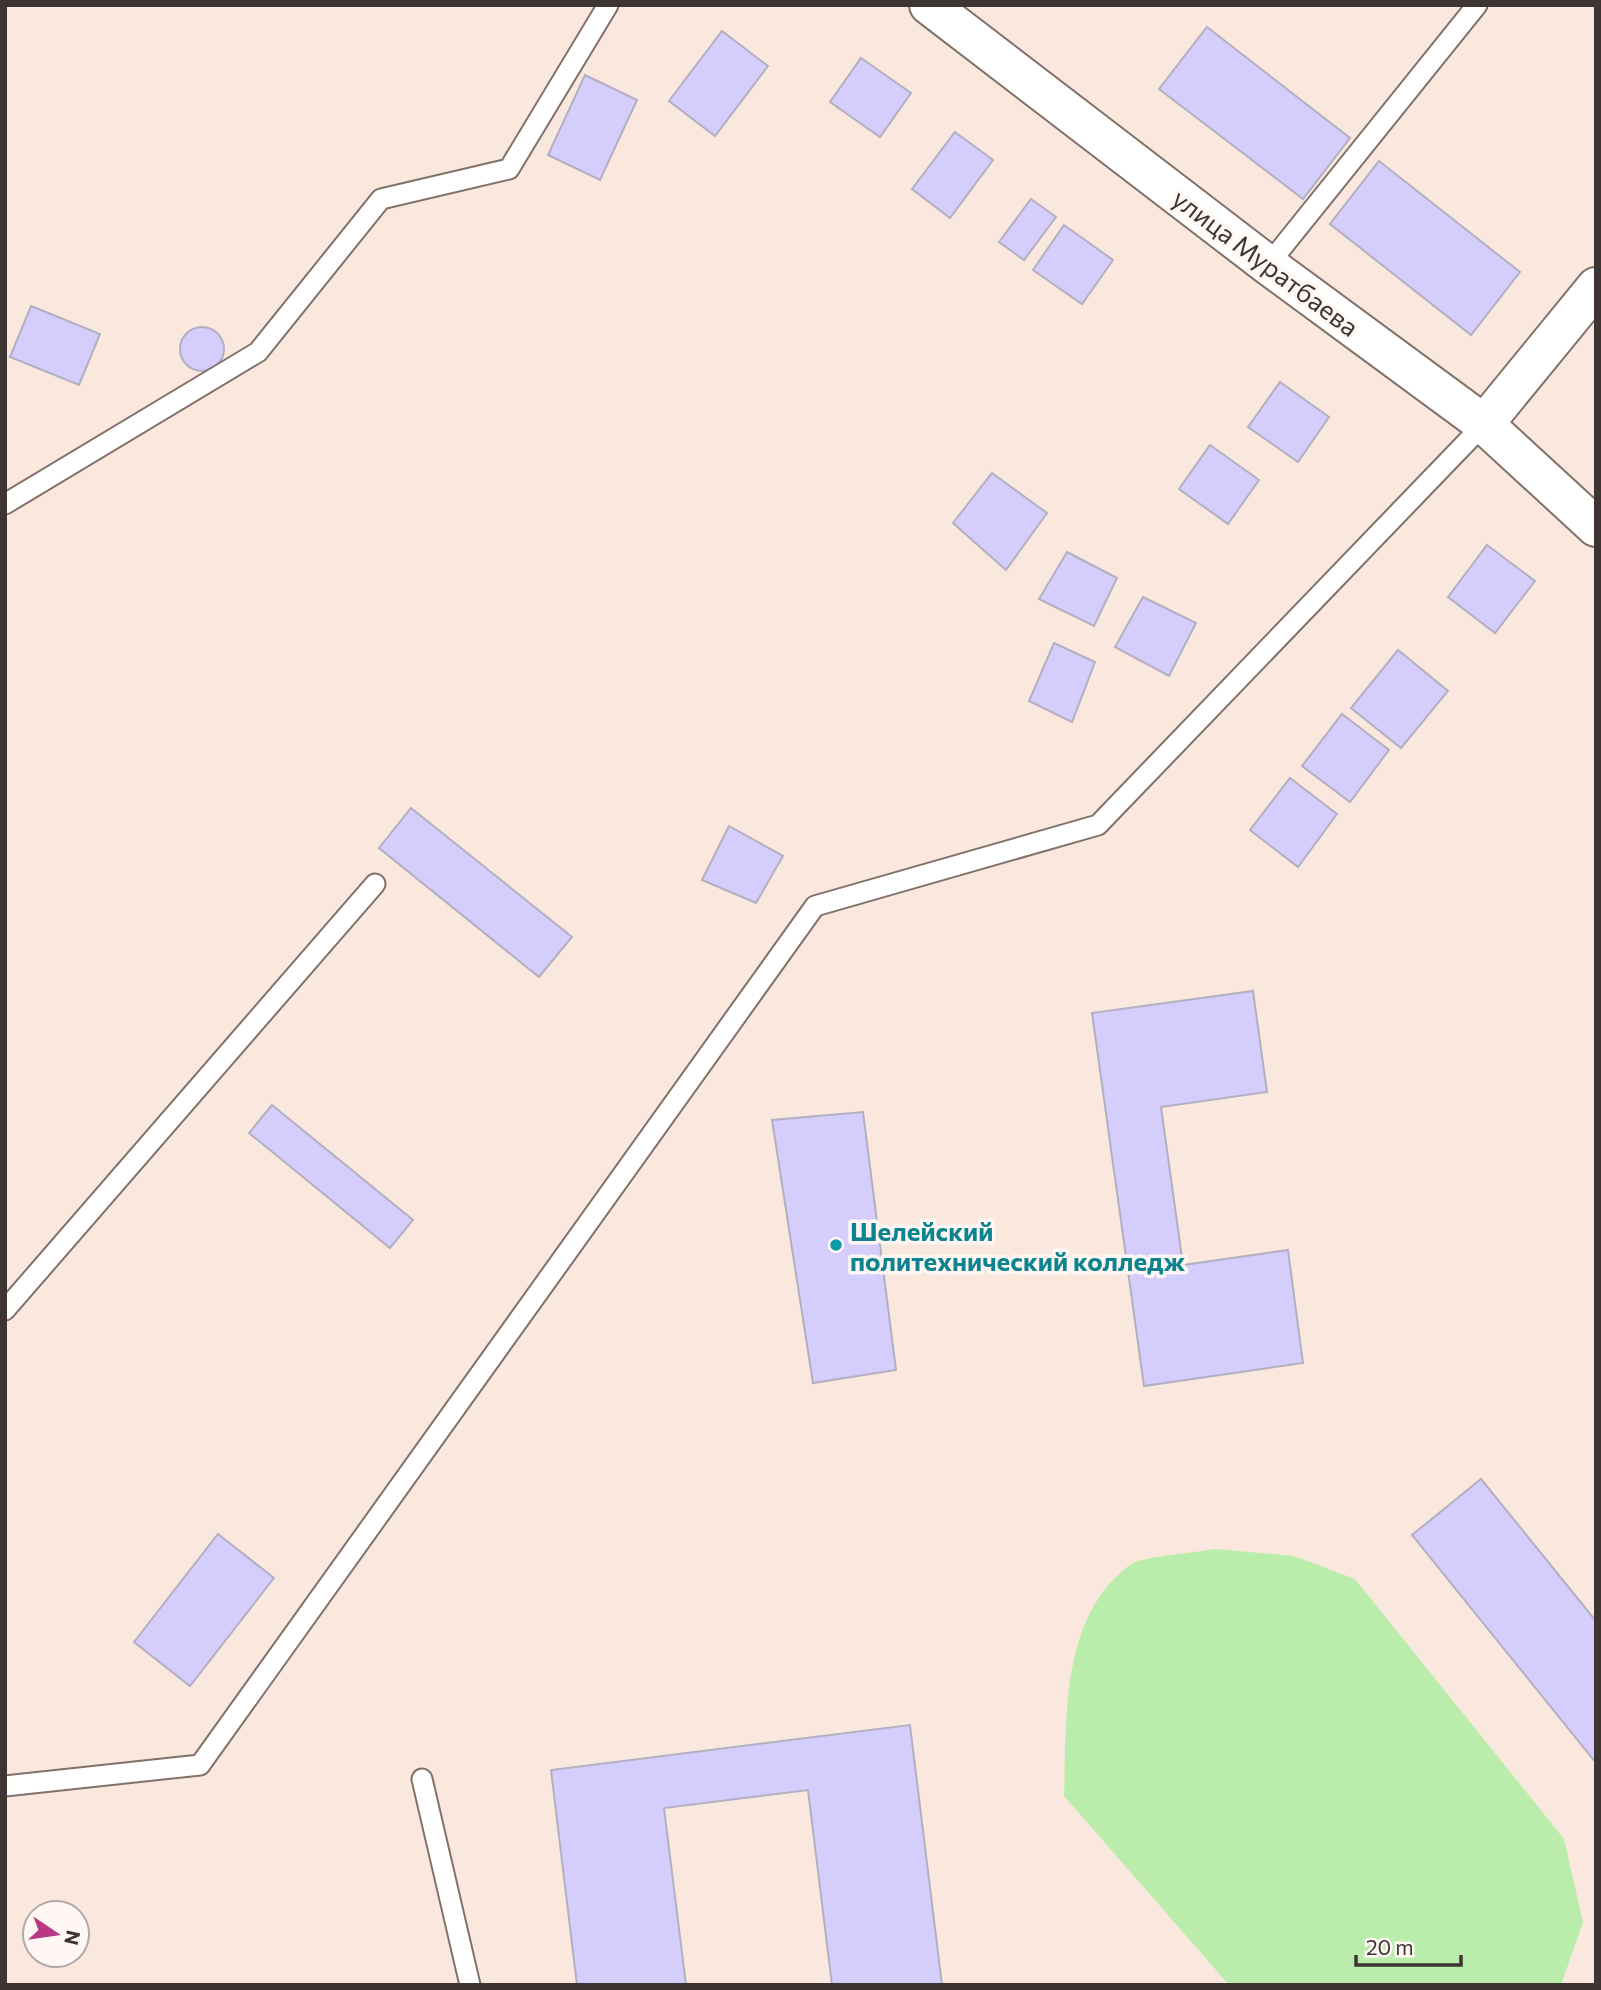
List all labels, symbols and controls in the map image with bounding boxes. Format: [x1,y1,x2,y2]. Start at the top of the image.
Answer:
street label: улица Муратбаева [1167,182,1365,342]
place label: Шелейский политехнический колледж [850,1215,1185,1276]
marker: Шелейский политехнический колледж [828,1237,844,1253]
north arrow [21,1899,91,1969]
scale bar [1356,1924,1461,1968]
text: N [60,1928,86,1947]
text: 20 m [1366,1934,1414,1959]

